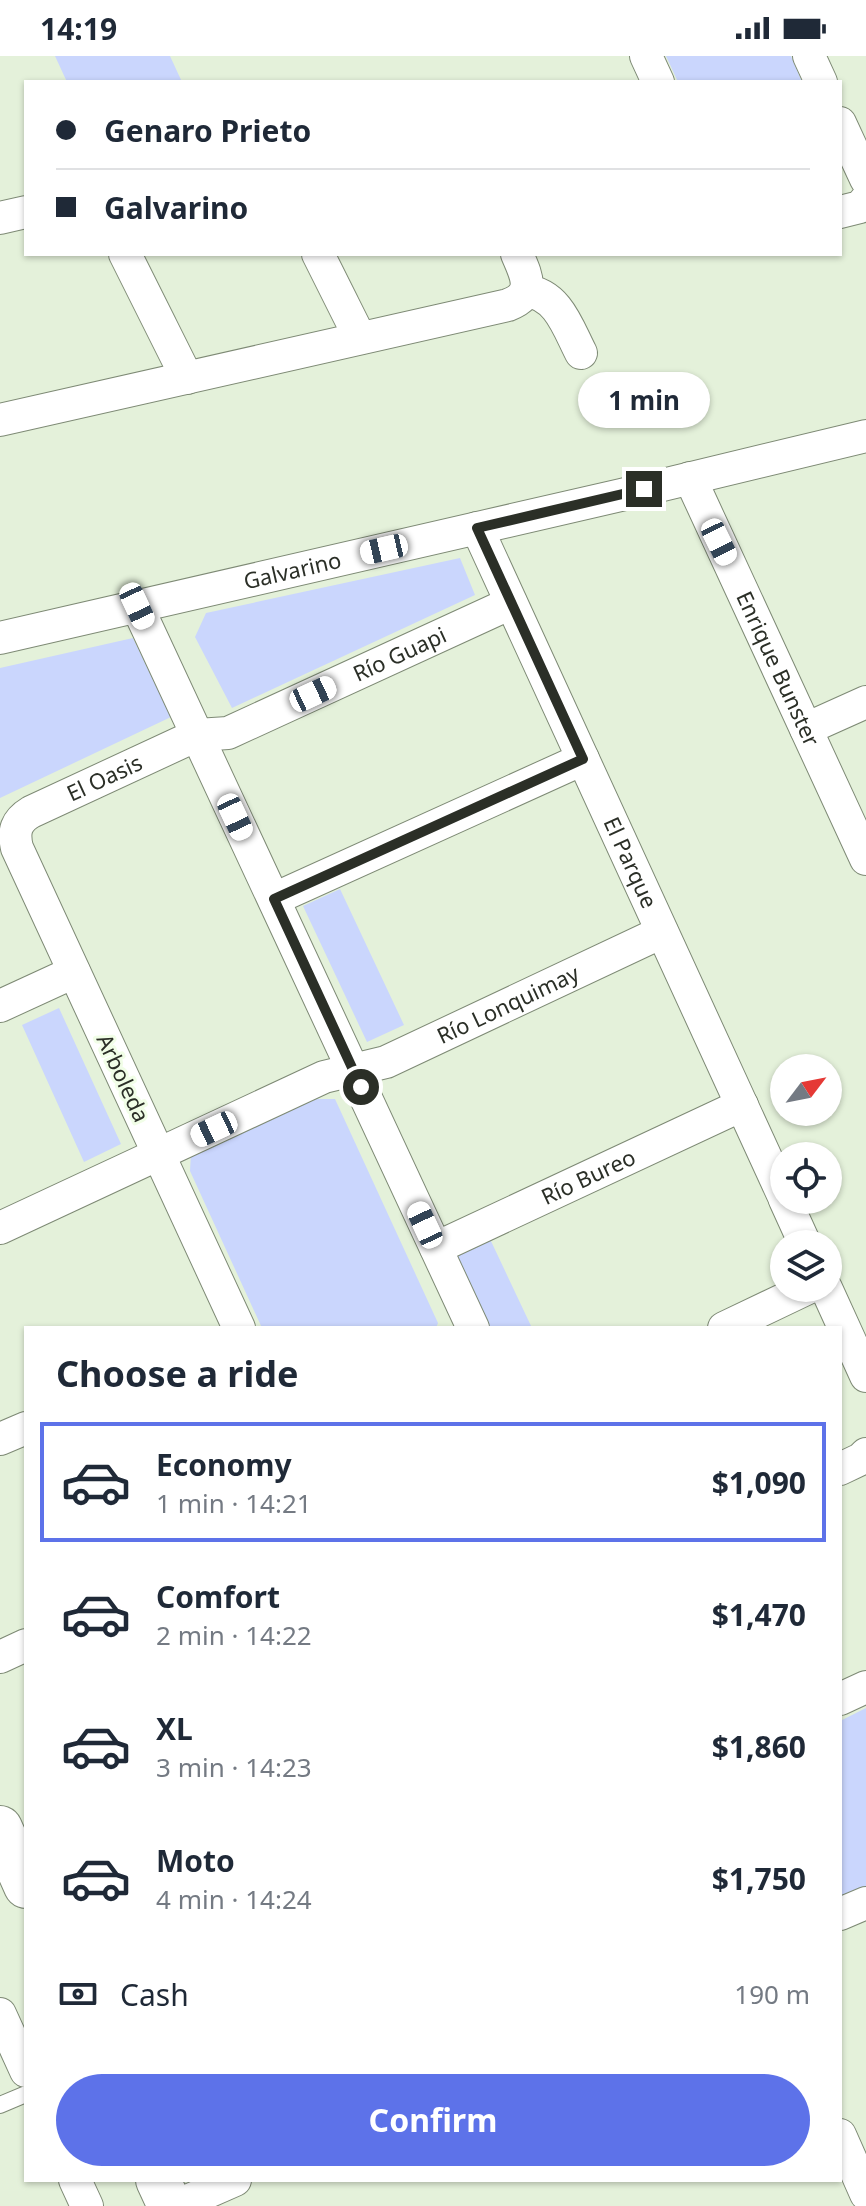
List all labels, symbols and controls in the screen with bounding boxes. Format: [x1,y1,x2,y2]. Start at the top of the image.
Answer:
text: 14:19 [40,8,117,49]
text: Genaro Prieto [104,110,311,151]
text: Galvarino [104,187,248,228]
callout: 1 min [578,373,710,429]
text: 1 min [608,382,680,418]
route end [626,471,662,507]
car [698,515,740,569]
car [358,532,410,566]
street label: Galvarino [240,544,344,595]
car [116,579,158,633]
street label: Enrique Bunster [730,586,828,751]
street label: Río Guapi [348,619,451,688]
car [286,673,340,715]
street label: El Oasis [61,747,147,807]
car [214,790,256,844]
street label: El Parque [597,811,665,913]
street label: Río Lonquimay [431,957,584,1050]
street label: Arboleda [90,1029,157,1126]
north arrow [770,1054,842,1126]
map controls [770,1054,842,1302]
route start [343,1069,379,1105]
car [187,1108,241,1150]
street label: Río Bureo [536,1141,640,1211]
button: locate [770,1142,842,1214]
car [404,1198,446,1252]
button: layers [770,1230,842,1302]
text: Choose a ride [56,1349,298,1398]
text: Economy [156,1444,292,1485]
icon: car [60,1446,132,1518]
text: $1,090 [712,1462,806,1503]
text: 1 min · 14:21 [156,1485,312,1521]
text: Comfort [156,1576,280,1617]
icon: car [60,1578,132,1650]
text: $1,470 [712,1594,806,1635]
text: 2 min · 14:22 [156,1617,312,1653]
text: XL [156,1708,193,1749]
icon: car [60,1710,132,1782]
text: $1,860 [712,1726,806,1767]
text: 3 min · 14:23 [156,1749,312,1785]
text: Moto [156,1840,235,1881]
icon: car [60,1842,132,1914]
text: $1,750 [712,1858,806,1899]
text: 4 min · 14:24 [156,1881,312,1917]
icon: cash [56,1972,100,2016]
text: Cash [120,1974,189,2015]
text: 190 m [734,1976,810,2012]
button: Confirm [56,2074,810,2166]

